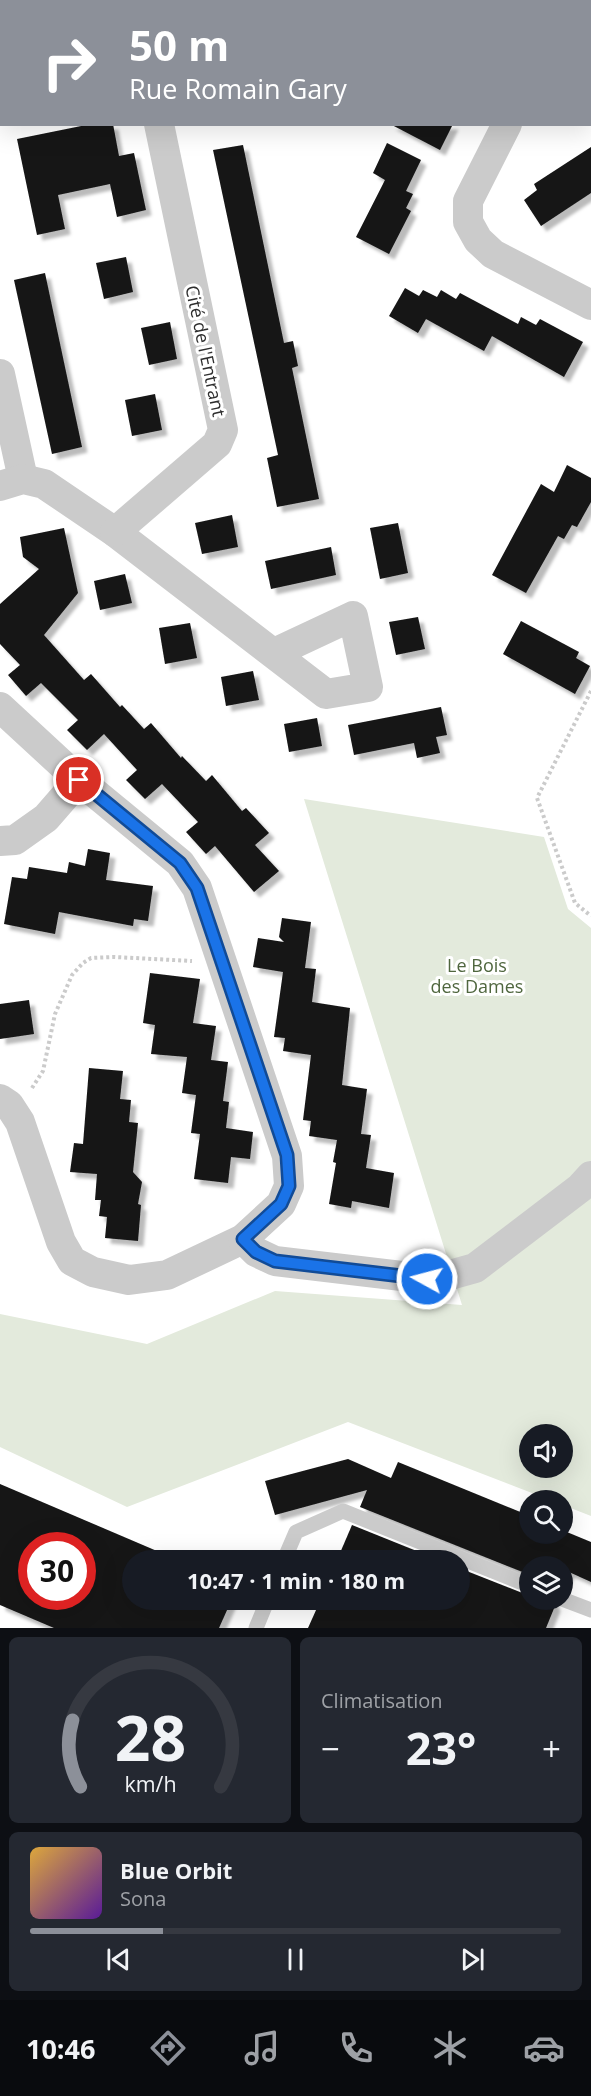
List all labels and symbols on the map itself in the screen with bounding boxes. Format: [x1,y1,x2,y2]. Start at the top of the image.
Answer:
street label: Cité de l'Entrant [180,283,232,419]
pin [53,754,104,805]
park label: Le Bois des Dames [431,953,523,998]
position arrow [395,1247,459,1311]
speed limit sign: 30 [18,1532,96,1610]

